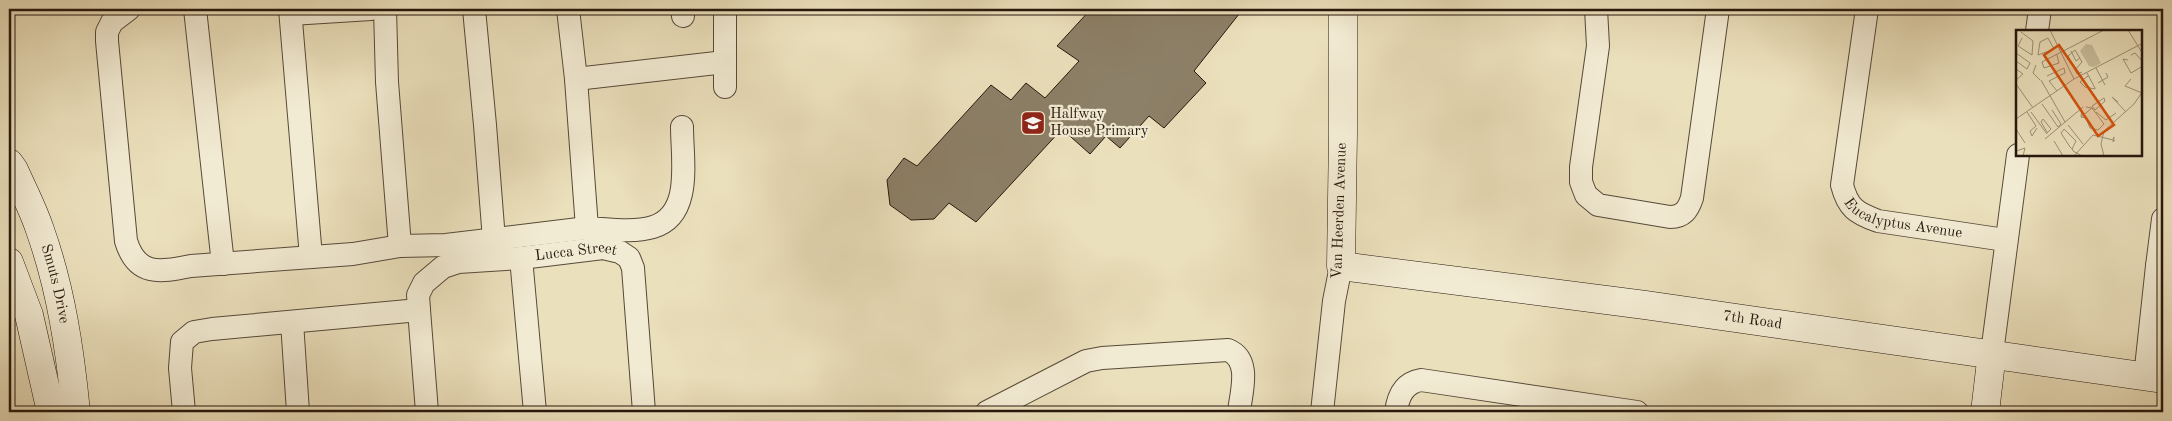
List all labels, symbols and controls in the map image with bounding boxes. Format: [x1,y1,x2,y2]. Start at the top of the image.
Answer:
inset map [2016,30,2142,156]
place label: Halfway House Primary [1050,107,1149,139]
school or university icon: Halfway House Primary [1020,110,1046,136]
street label: Van Heerden Avenue [1330,142,1350,279]
street label: Eucalyptus Avenue [1841,195,1963,241]
street label: Lucca Street [534,240,618,264]
street label: Smuts Drive [38,242,72,325]
street label: 7th Road [1722,309,1783,332]

